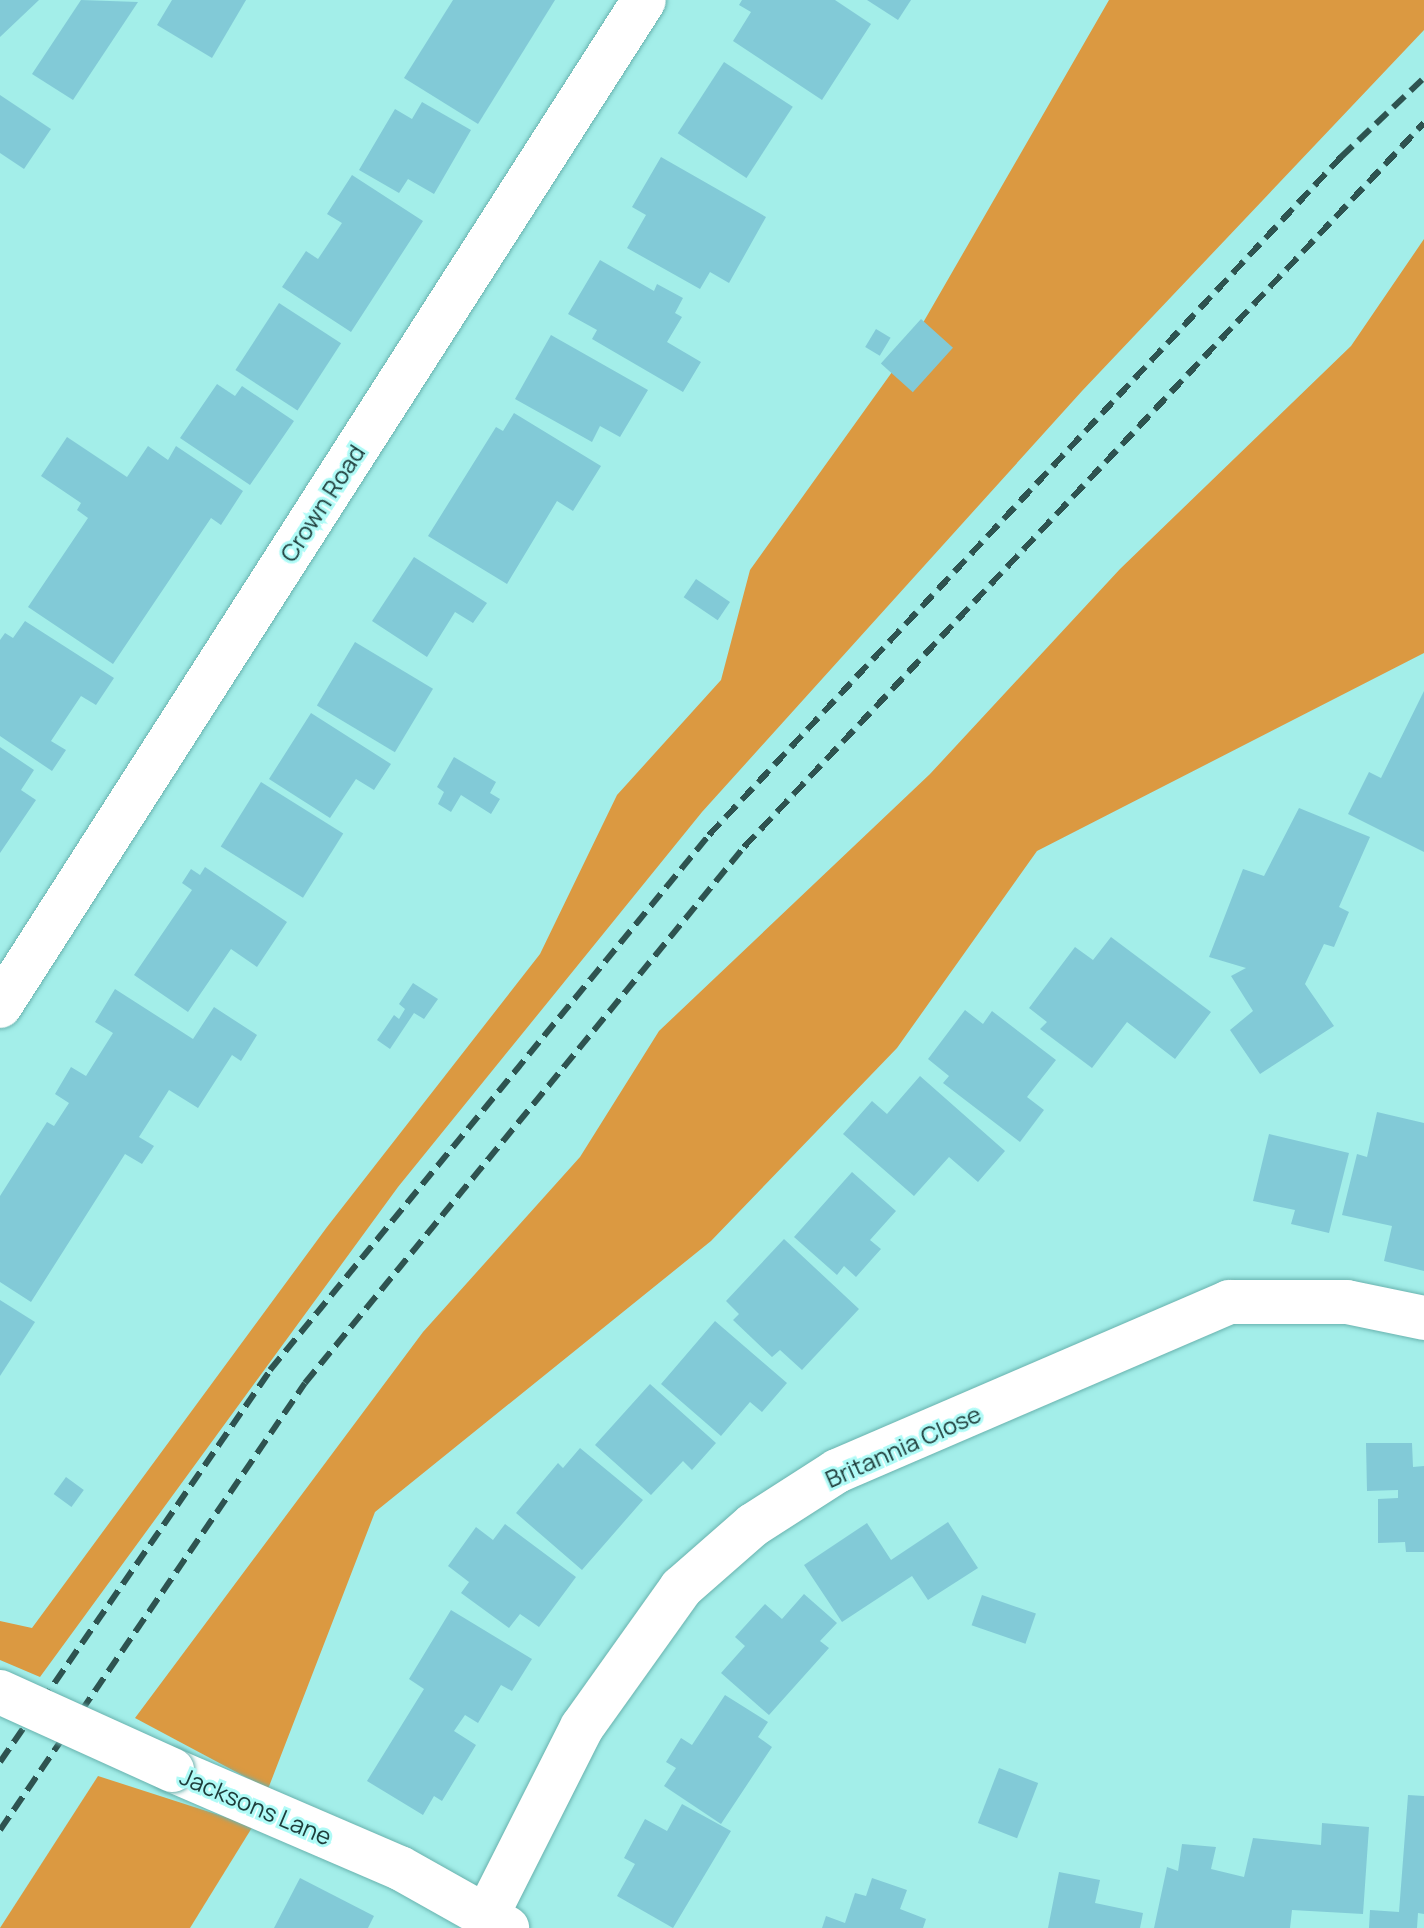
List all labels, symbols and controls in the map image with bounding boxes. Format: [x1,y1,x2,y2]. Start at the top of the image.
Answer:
street label: Crown Road [274,439,370,567]
street label: Britannia Close [821,1399,985,1493]
street label: Jacksons Lane [176,1761,336,1851]

